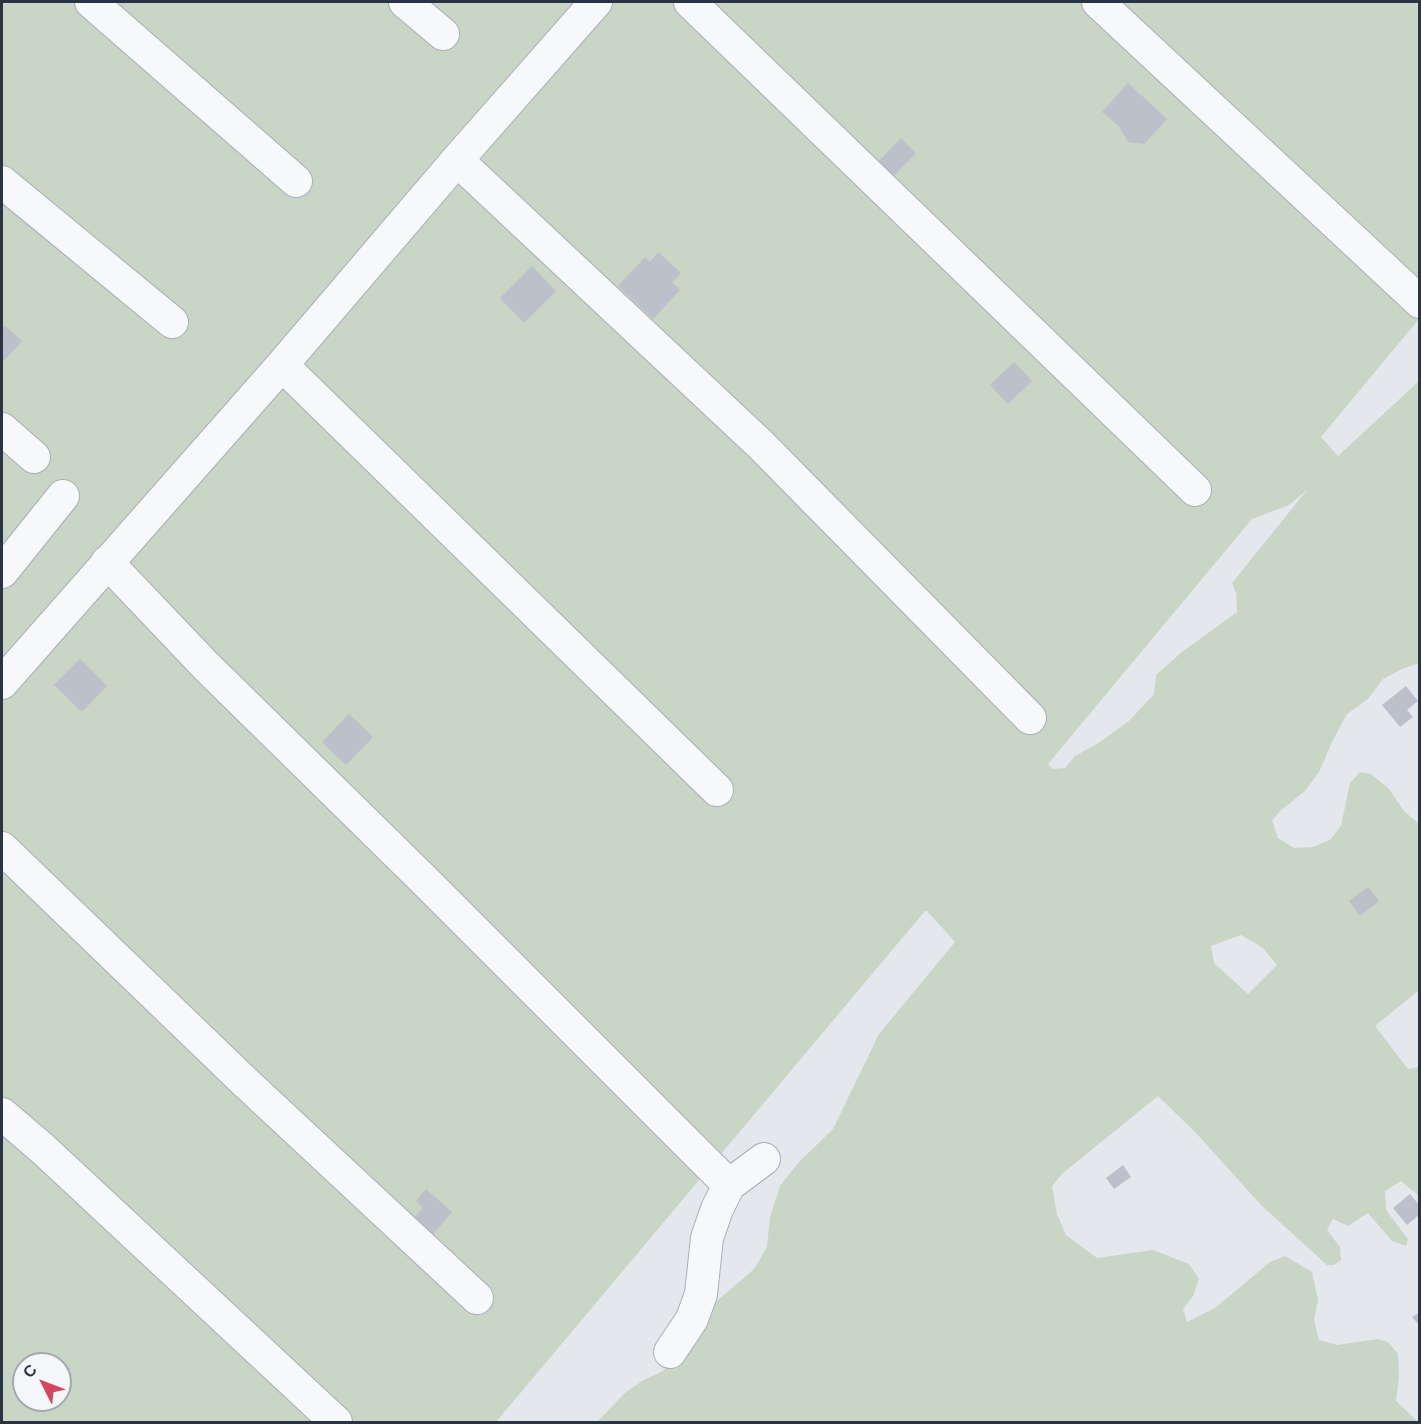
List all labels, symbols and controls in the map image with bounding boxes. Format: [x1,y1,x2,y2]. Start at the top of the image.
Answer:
north arrow [12,1352,72,1412]
text: С [18,1360,41,1382]

